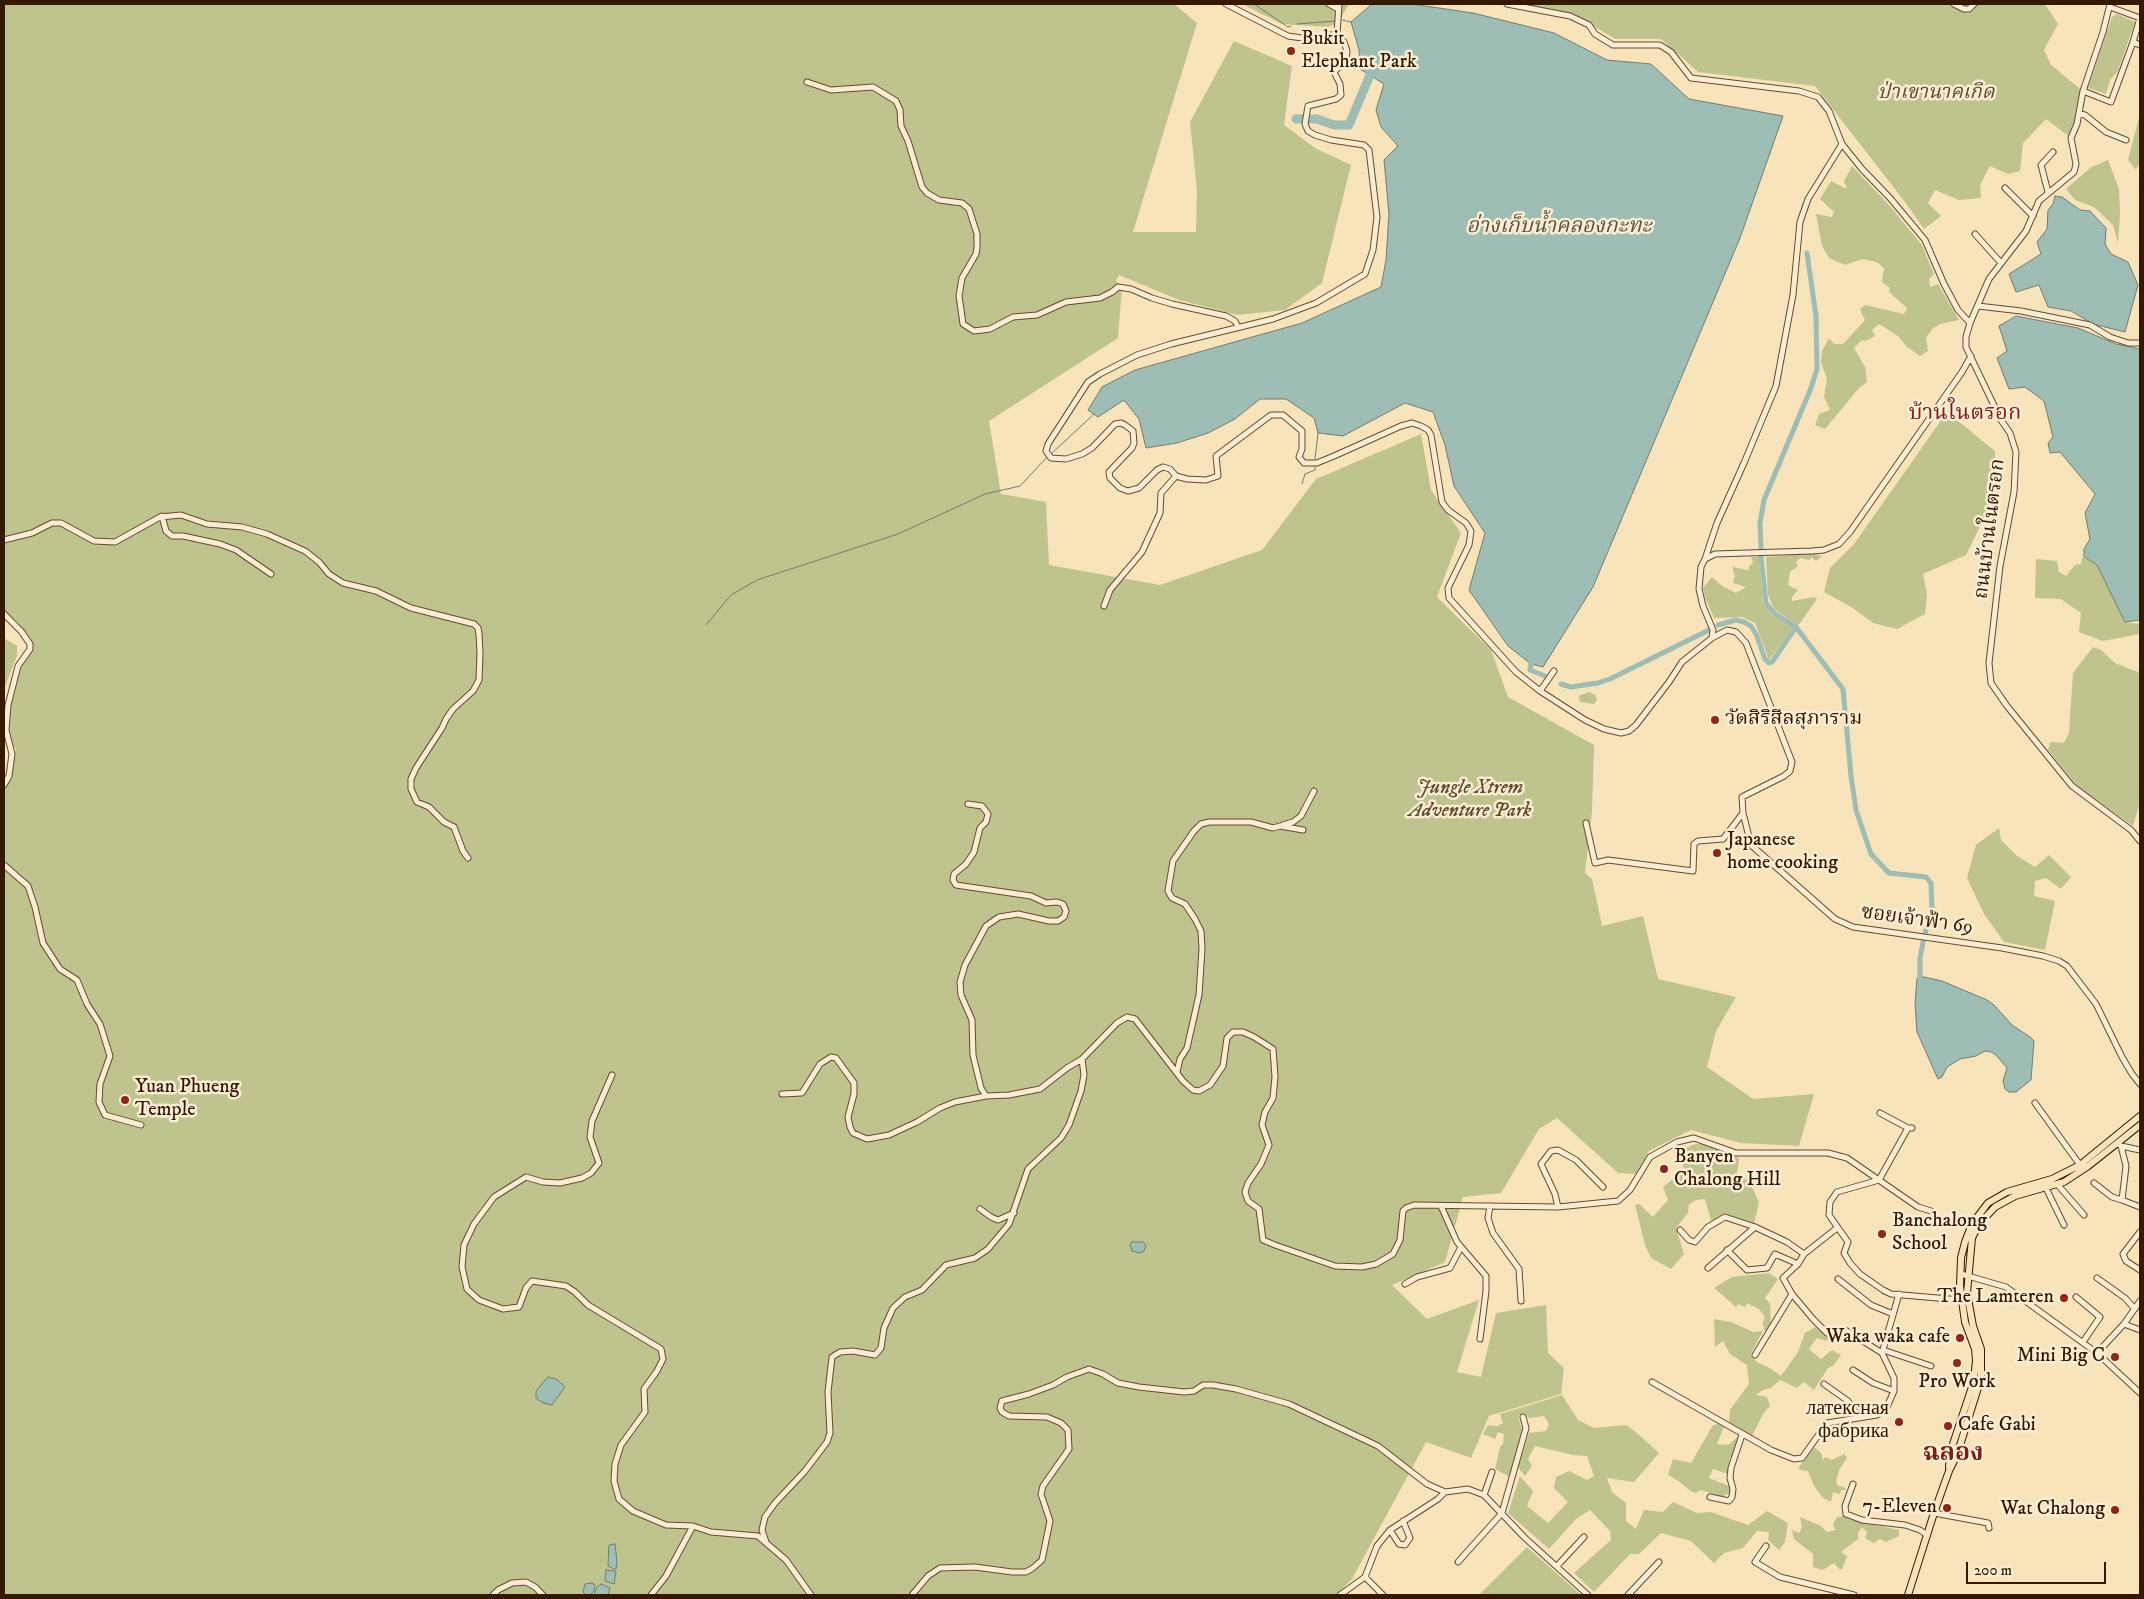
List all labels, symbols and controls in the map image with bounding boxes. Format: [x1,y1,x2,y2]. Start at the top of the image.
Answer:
place label: Bukit Elephant Park [1301,28,1417,75]
marker: Bukit Elephant Park [1285,45,1297,57]
park label: ป่าเขานาคเกิด [1877,82,1995,106]
water label: อ่างเก็บน้ำคลองกะทะ [1467,215,1651,241]
district label: บ้านในตรอก [1909,401,2021,427]
street label: ถนนบ้านในตรอก [1970,458,2012,600]
place label: วัดสิริสีลสุภาราม [1725,708,1862,732]
marker: วัดสิริสีลสุภาราม [1709,714,1721,726]
park label: Jungle Xtrem Adventure Park [1409,777,1531,824]
place label: Japanese home cooking [1727,829,1838,876]
marker: Japanese home cooking [1711,847,1723,859]
street label: ซอยเจ้าฟ้า 69 [1859,901,1975,941]
place label: Yuan Phueng Temple [135,1076,239,1123]
marker: Yuan Phueng Temple [119,1094,131,1106]
place label: Banyen Chalong Hill [1674,1146,1780,1193]
marker: Banyen Chalong Hill [1658,1163,1670,1175]
place label: Banchalong School [1892,1210,1987,1257]
marker: Banchalong School [1876,1228,1888,1240]
place label: The Lamteren [1937,1286,2054,1310]
marker: The Lamteren [2058,1292,2070,1304]
place label: Waka waka cafe [1826,1326,1950,1350]
marker: Waka waka cafe [1954,1332,1966,1344]
place label: Mini Big C [2017,1345,2105,1369]
marker: Mini Big C [2109,1351,2121,1363]
marker: Pro Work [1951,1357,1963,1369]
place label: Pro Work [1918,1371,1996,1395]
place label: латексная фабрика [1806,1398,1889,1445]
place label: Cafe Gabi [1958,1414,2036,1438]
marker: латексная фабрика [1893,1416,1905,1428]
marker: Cafe Gabi [1942,1420,1954,1432]
district label: ฉลอง [1923,1440,1983,1470]
place label: 7-Eleven [1862,1496,1937,1520]
place label: Wat Chalong [2001,1498,2105,1522]
marker: 7-Eleven [1941,1502,1953,1514]
marker: Wat Chalong [2109,1504,2121,1516]
scale bar [1969,1552,2109,1584]
text: 200 m [1974,1561,2012,1580]

